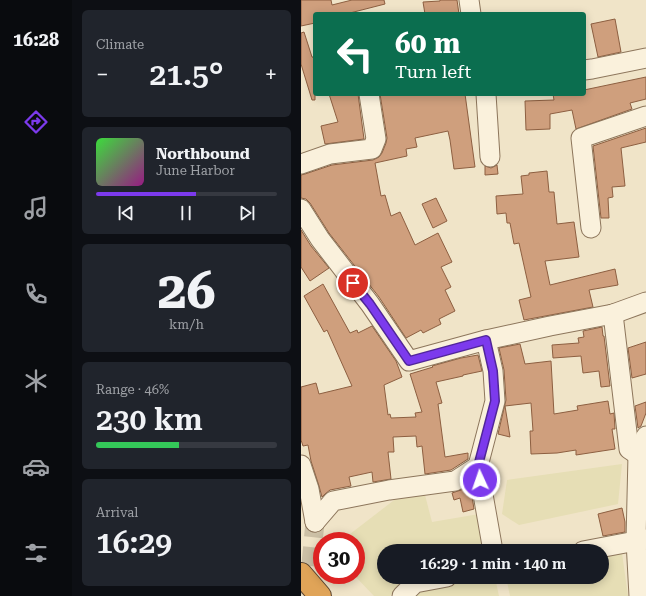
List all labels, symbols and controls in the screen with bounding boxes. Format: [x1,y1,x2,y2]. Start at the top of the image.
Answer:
text: 60 m [395,27,460,60]
icon: left [329,28,381,80]
text: 16:28 [13,29,59,50]
text: Climate [96,37,144,52]
text: 21.5° [149,57,224,92]
text: Turn left [395,61,471,82]
text: − [96,62,108,87]
text: + [265,62,277,87]
icon: directions [22,108,50,136]
text: Northbound [156,145,250,163]
text: June Harbor [156,163,235,178]
icon: music [22,194,50,222]
icon: previous [115,202,137,224]
icon: pause [175,202,197,224]
icon: next [236,202,258,224]
text: 26 [157,260,216,321]
pin [336,266,370,300]
icon: arrive [342,272,364,294]
icon: phone [22,280,50,308]
text: km/h [169,317,204,332]
icon: climate [22,367,50,395]
text: Range · 46% [96,382,169,397]
text: 230 km [96,402,203,437]
icon: car [22,453,50,481]
position arrow [459,459,501,501]
text: Arrival [96,505,138,520]
text: 16:29 [96,525,172,560]
speed limit sign: 30 [313,532,365,584]
icon: filters [22,539,50,567]
text: 16:29 · 1 min · 140 m [420,555,566,573]

